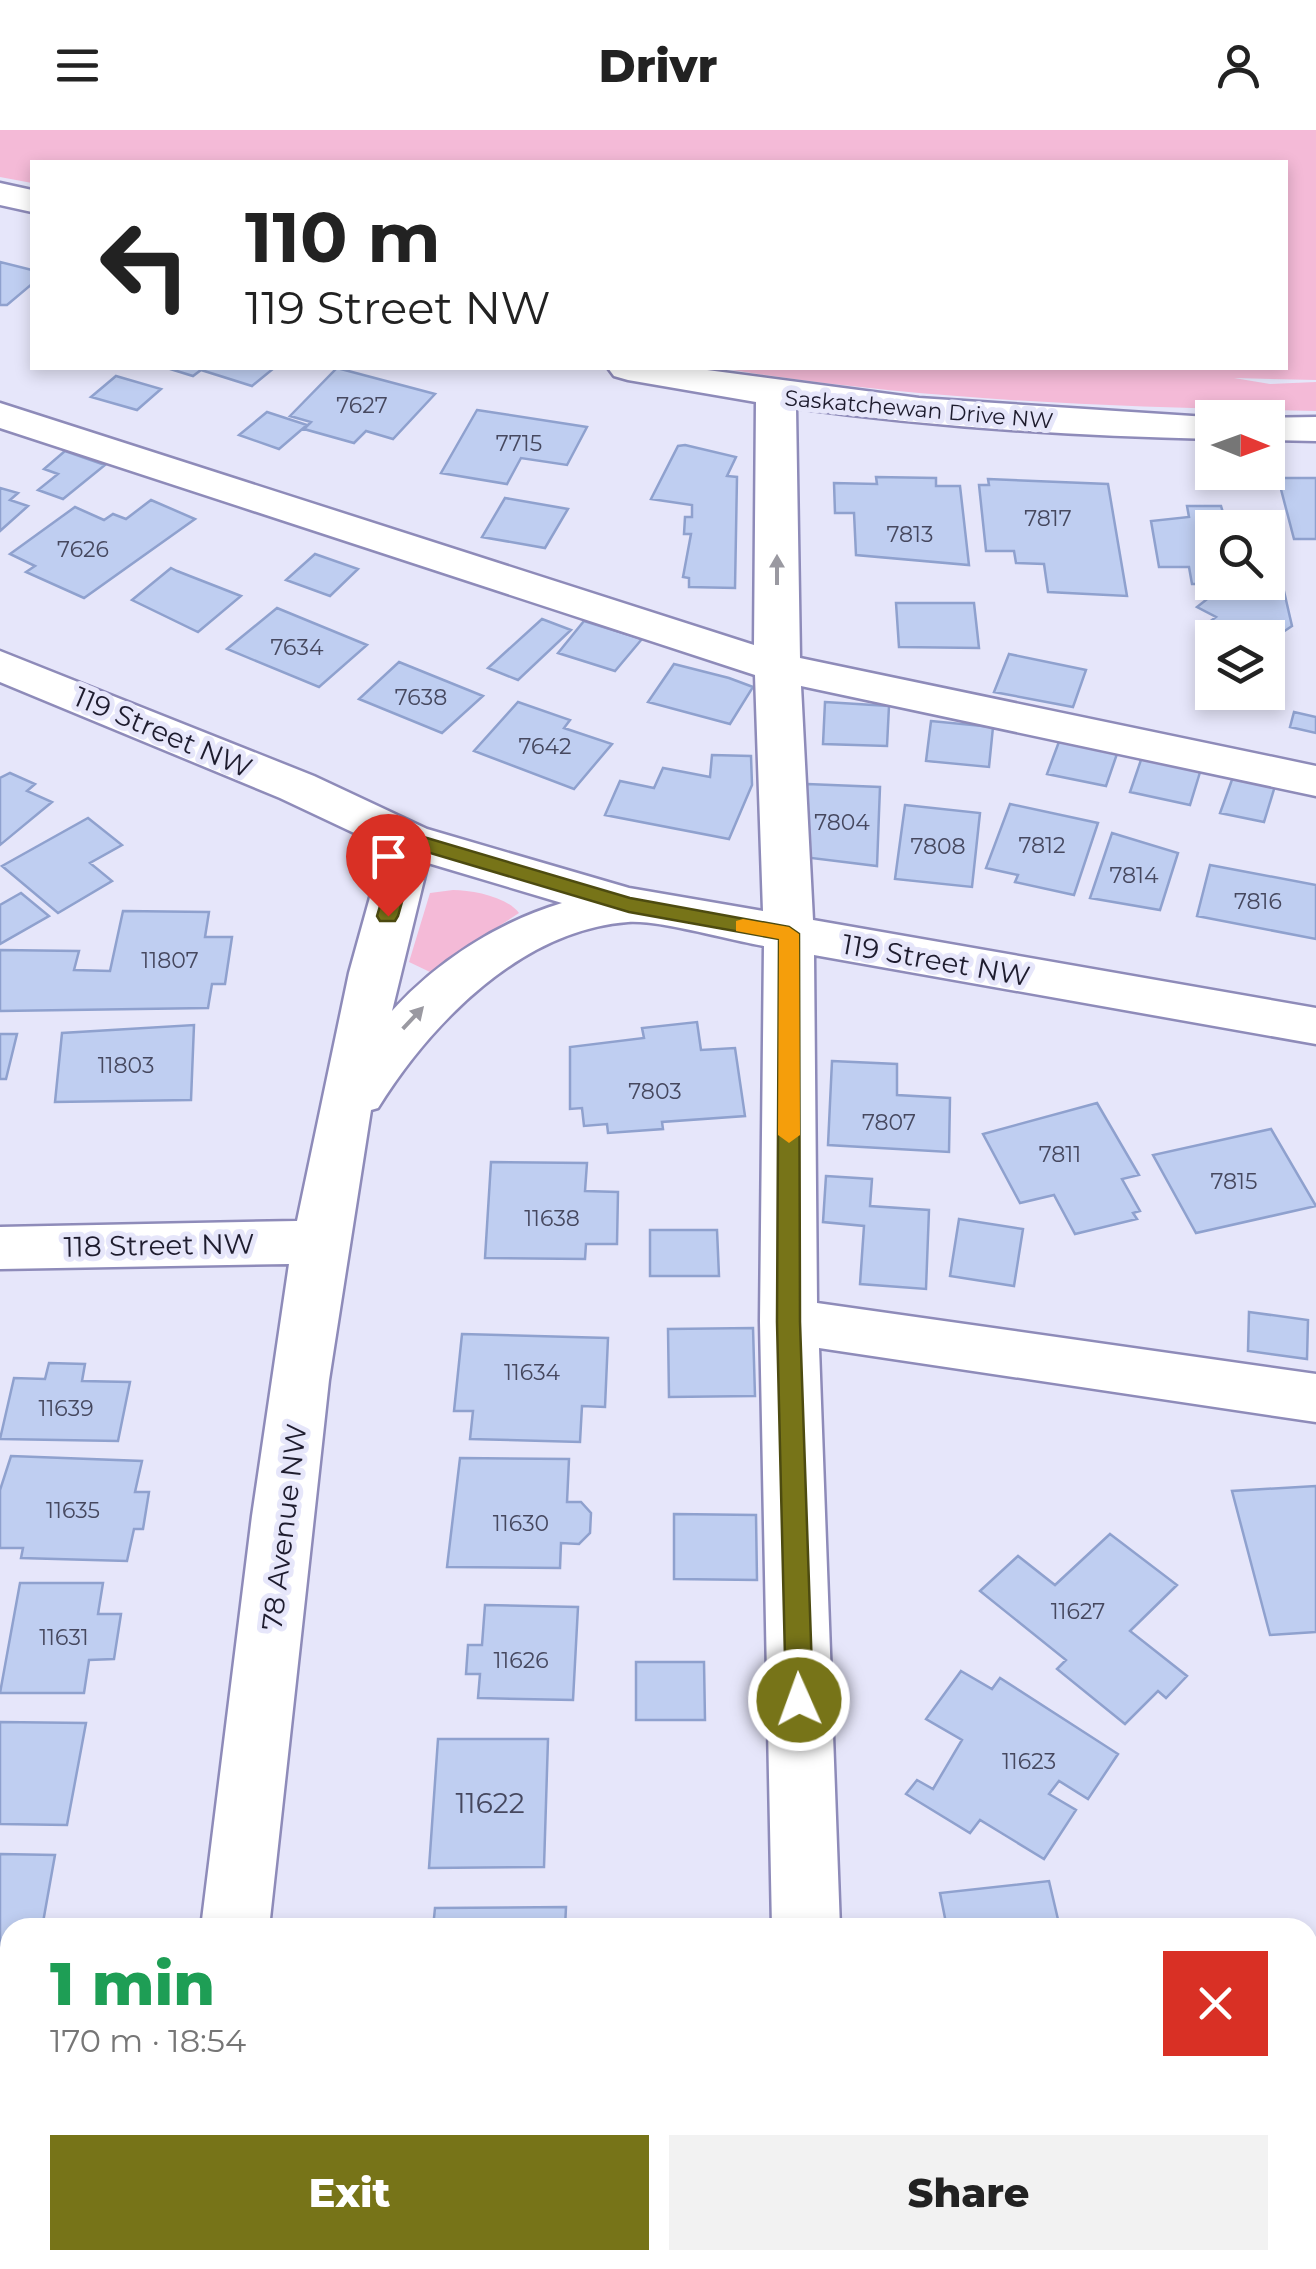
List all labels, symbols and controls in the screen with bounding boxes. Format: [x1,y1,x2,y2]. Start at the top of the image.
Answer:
icon: menu [50,38,105,93]
text: Drivr [599,38,717,93]
icon: person [1211,38,1266,93]
text: 110 m [245,194,441,280]
icon: left [80,200,210,330]
text: 119 Street NW [245,280,550,335]
street label: Saskatchewan Drive NW [783,384,1054,435]
house number: 7627 [336,392,388,419]
north arrow [1195,400,1285,490]
map controls [1195,400,1285,710]
house number: 7715 [496,430,542,457]
house number: 7817 [1024,505,1072,532]
button: search [1195,510,1285,600]
house number: 7813 [887,521,933,548]
house number: 7626 [57,536,109,563]
one-way arrow [769,553,785,585]
button: layers [1195,620,1285,710]
house number: 7634 [271,634,324,661]
street label: 119 Street NW [69,679,257,785]
house number: 7638 [395,684,447,711]
house number: 7642 [519,733,571,760]
house number: 7804 [814,809,870,836]
pin [346,814,431,917]
icon: arrive [361,829,416,884]
house number: 7812 [1018,832,1066,859]
house number: 7808 [910,833,966,860]
house number: 7814 [1109,862,1159,889]
house number: 7816 [1234,888,1282,915]
street label: 119 Street NW [839,927,1033,993]
house number: 11807 [141,947,199,974]
one-way arrow [401,1006,424,1030]
house number: 11803 [98,1052,154,1079]
house number: 7803 [628,1078,682,1105]
house number: 7807 [862,1109,916,1136]
house number: 7811 [1039,1141,1081,1168]
house number: 7815 [1211,1168,1257,1195]
house number: 11638 [524,1205,580,1232]
street label: 118 Street NW [63,1226,255,1264]
house number: 11634 [504,1359,561,1386]
house number: 11639 [38,1395,94,1422]
street label: 78 Avenue NW [254,1422,314,1632]
house number: 11635 [46,1497,100,1524]
house number: 11630 [493,1510,549,1537]
house number: 11627 [1051,1598,1105,1625]
house number: 11631 [39,1624,89,1651]
house number: 11626 [493,1647,549,1674]
position arrow [747,1648,851,1752]
house number: 11623 [1002,1748,1056,1775]
house number: 11622 [455,1786,525,1820]
text: 1 min [50,1947,215,2020]
button: close [1163,1951,1268,2056]
text: 170 m · 18:54 [50,2021,246,2060]
button: Exit [50,2135,649,2250]
button: Share [669,2135,1268,2250]

